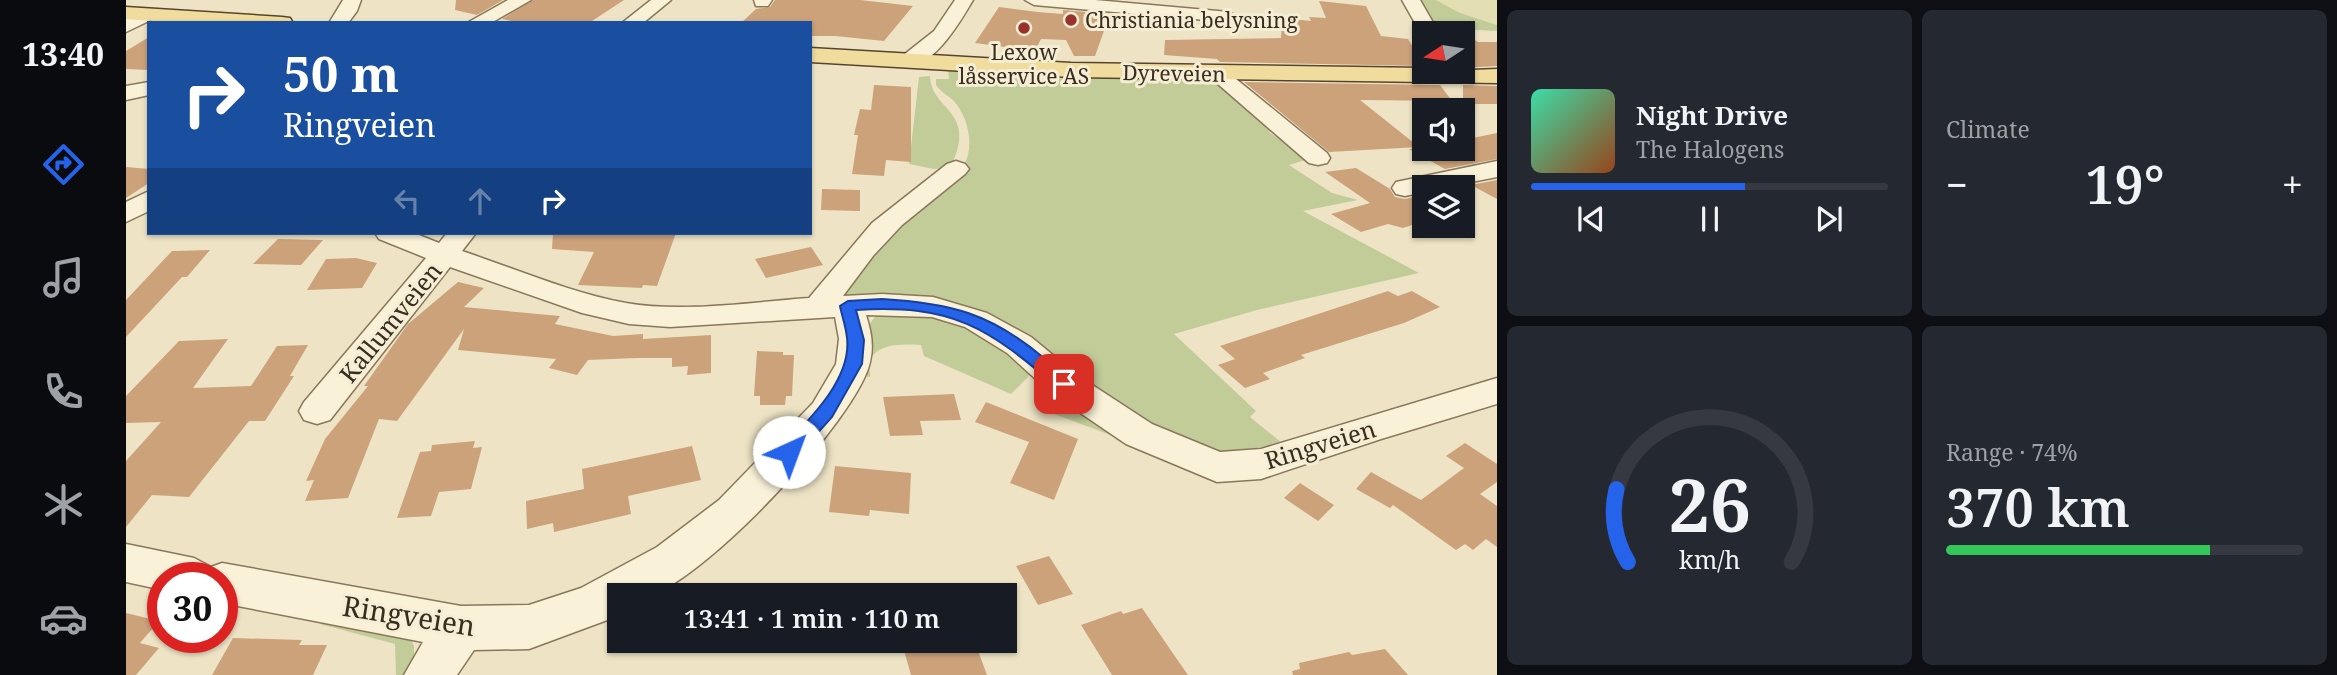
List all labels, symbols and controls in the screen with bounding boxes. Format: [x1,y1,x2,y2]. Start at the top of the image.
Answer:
place label: Christiania belysning [1085,6,1299,34]
marker: Christiania belysning [1063,12,1079,28]
marker: Lexow låsservice AS [1016,20,1032,36]
north arrow [1412,21,1475,84]
map controls [1412,21,1475,238]
text: 13:40 [22,32,104,75]
place label: Lexow låsservice AS [959,38,1089,90]
text: 50 m [283,40,399,106]
icon: right [168,49,259,140]
street label: Dyreveien [1122,58,1226,88]
text: Night Drive [1636,97,1788,133]
button: sound [1412,98,1475,161]
text: Ringveien [283,103,436,146]
text: Climate [1946,113,2030,145]
text: The Halogens [1636,133,1784,165]
icon: directions [39,140,88,189]
text: 19° [2085,148,2165,219]
text: − [1946,158,1968,210]
text: + [2282,158,2303,210]
button: layers [1412,175,1475,238]
icon: left [388,182,426,220]
icon: ahead [461,182,499,220]
icon: right [534,182,572,220]
icon: previous [1572,200,1610,238]
icon: pause [1691,200,1729,238]
icon: next [1810,200,1848,238]
icon: music [39,253,88,302]
street label: Kallumveien [331,255,449,389]
pin [1034,354,1094,414]
icon: arrive [1045,365,1083,403]
icon: phone [39,367,88,416]
street label: Ringveien [1260,411,1380,477]
position arrow [752,415,826,489]
text: Range · 74% [1946,436,2078,468]
text: 26 [1668,454,1751,553]
text: 370 km [1946,471,2130,542]
icon: climate [39,480,88,529]
text: km/h [1679,541,1740,575]
speed limit sign: 30 [147,562,238,653]
street label: Ringveien [340,586,478,644]
icon: car [39,594,88,643]
text: 13:41 · 1 min · 110 m [684,600,940,636]

